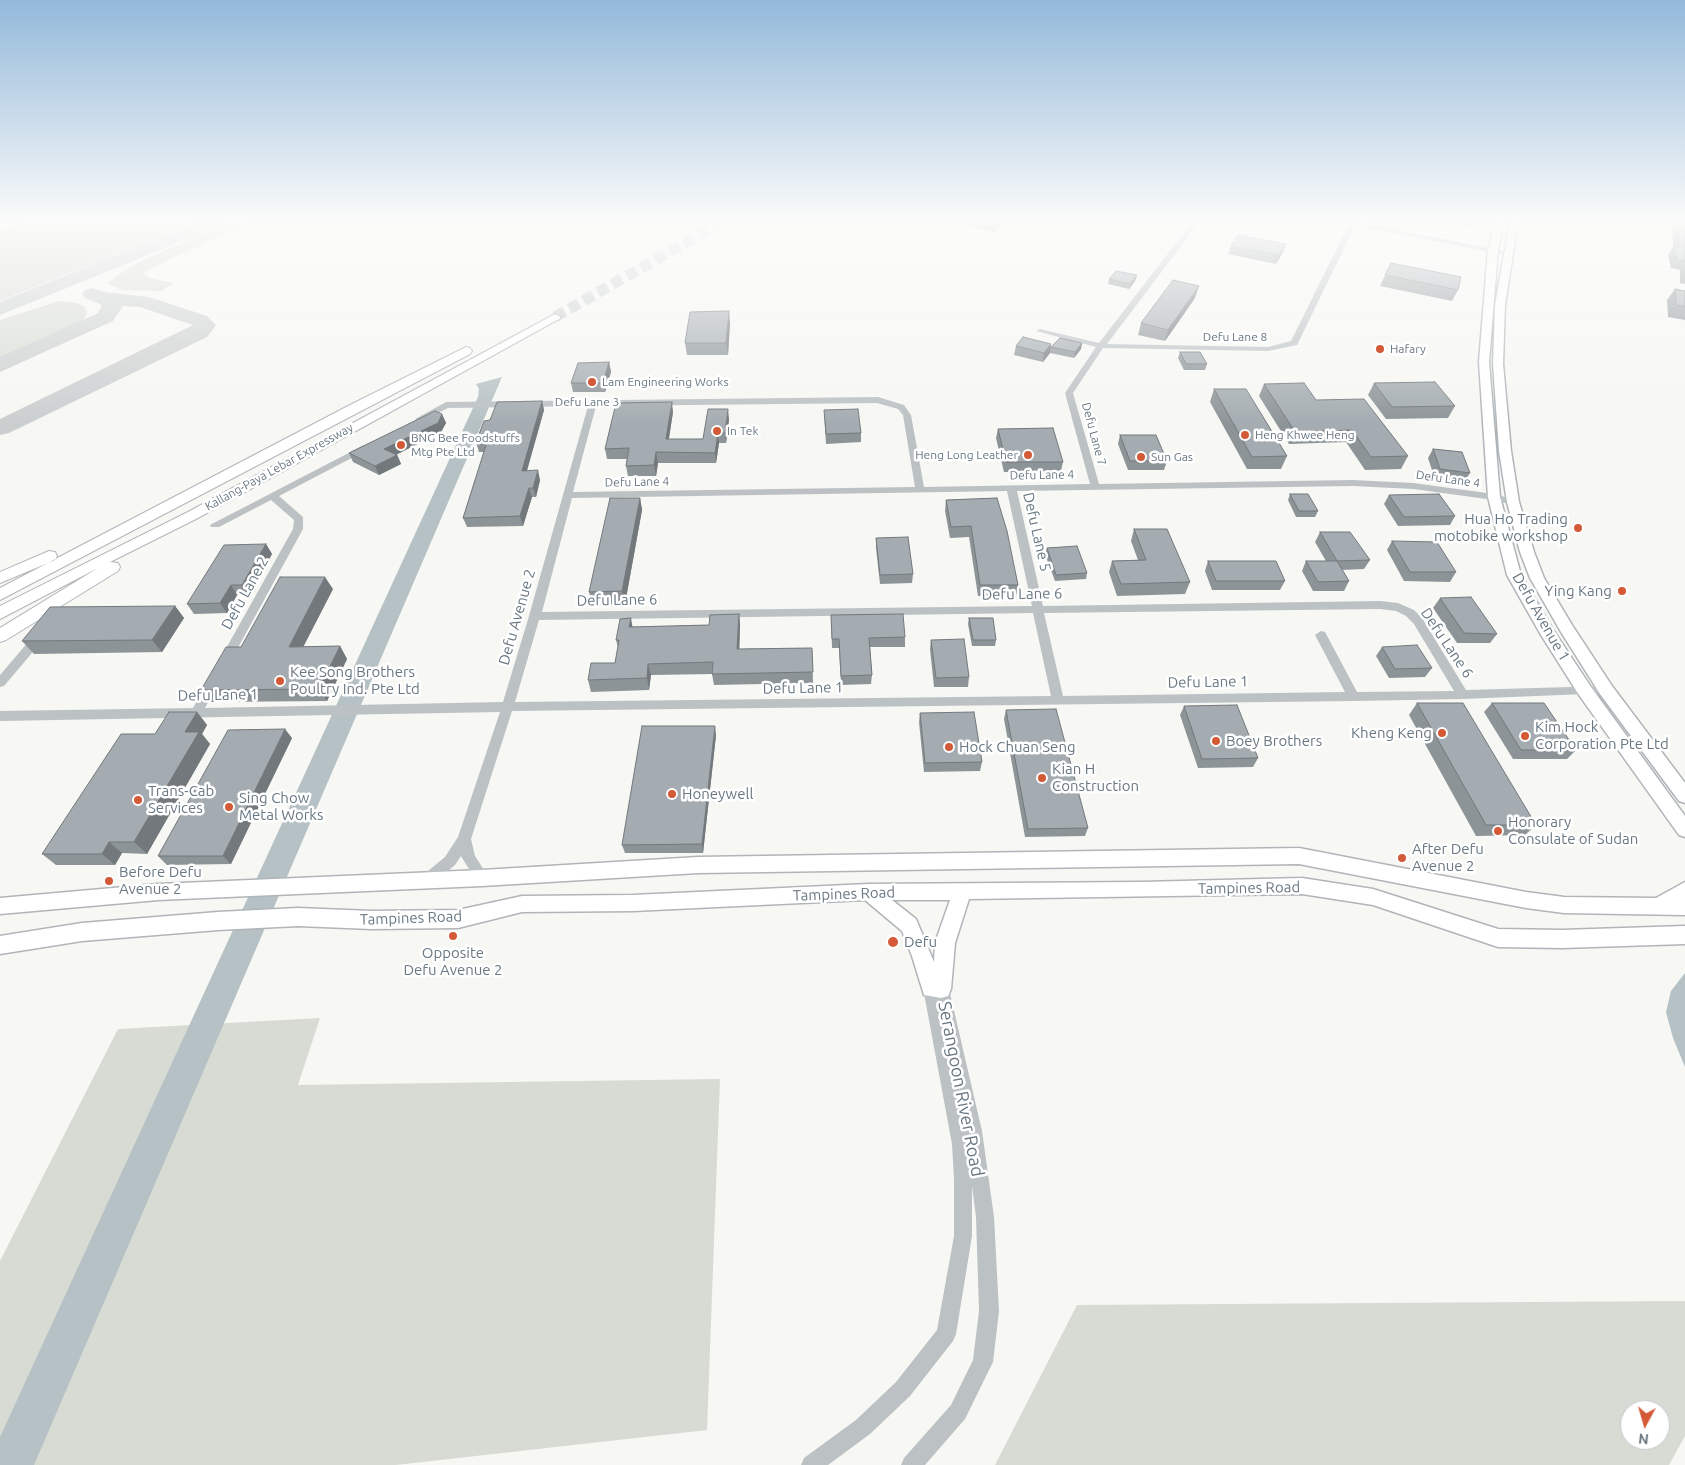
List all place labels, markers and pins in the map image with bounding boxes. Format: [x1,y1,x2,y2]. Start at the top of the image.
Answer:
place label: Hafary [1390,342,1426,356]
marker: Hafary [1374,343,1386,355]
place label: Lam Engineering Works [602,375,729,389]
marker: Lam Engineering Works [586,376,598,388]
place label: In Tek [727,424,758,438]
marker: In Tek [711,425,723,437]
place label: Heng Khwee Heng [1255,428,1355,442]
marker: Heng Khwee Heng [1239,429,1251,441]
place label: BNG Bee Foodstuffs Mtg Pte Ltd [411,431,520,459]
marker: BNG Bee Foodstuffs Mtg Pte Ltd [395,439,407,451]
place label: Heng Long Leather [915,448,1018,462]
marker: Heng Long Leather [1022,449,1034,461]
place label: Sun Gas [1151,450,1193,464]
marker: Sun Gas [1135,451,1147,463]
place label: Hua Ho Trading motobike workshop [1434,510,1568,545]
marker: Hua Ho Trading motobike workshop [1572,522,1584,534]
place label: Ying Kang [1544,582,1612,600]
marker: Ying Kang [1616,585,1628,597]
place label: Kee Song Brothers Poultry Ind. Pte Ltd [290,663,420,698]
marker: Kee Song Brothers Poultry Ind. Pte Ltd [274,675,286,687]
place label: Kim Hock Corporation Pte Ltd [1535,718,1669,753]
place label: Kheng Keng [1351,724,1432,742]
marker: Kheng Keng [1436,727,1448,739]
marker: Kim Hock Corporation Pte Ltd [1519,730,1531,742]
place label: Boey Brothers [1226,732,1322,750]
marker: Boey Brothers [1210,735,1222,747]
place label: Hock Chuan Seng [959,738,1076,756]
marker: Hock Chuan Seng [943,741,955,753]
place label: Kian H Construction [1052,760,1139,795]
marker: Kian H Construction [1036,772,1048,784]
place label: Trans-Cab Services [148,782,214,817]
place label: Honeywell [682,785,753,803]
marker: Honeywell [666,788,678,800]
place label: Sing Chow Metal Works [239,789,323,824]
marker: Trans-Cab Services [132,794,144,806]
marker: Sing Chow Metal Works [223,801,235,813]
place label: Honorary Consulate of Sudan [1508,813,1638,848]
marker: Honorary Consulate of Sudan [1492,825,1504,837]
place label: After Defu Avenue 2 [1412,840,1484,875]
marker: After Defu Avenue 2 [1396,852,1408,864]
place label: Before Defu Avenue 2 [119,863,202,898]
marker: Before Defu Avenue 2 [103,875,115,887]
marker: Opposite Defu Avenue 2 [447,930,459,942]
place label: Defu [904,933,937,951]
marker: Defu [886,935,900,949]
place label: Opposite Defu Avenue 2 [403,944,503,979]

